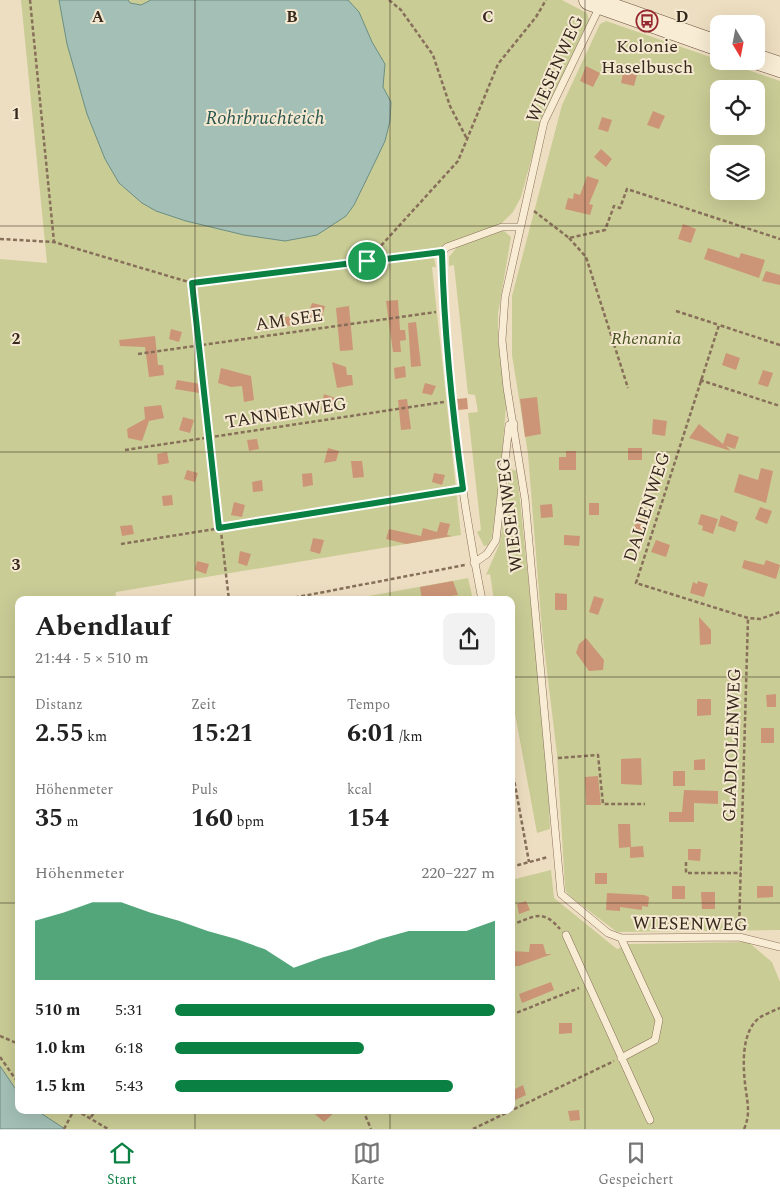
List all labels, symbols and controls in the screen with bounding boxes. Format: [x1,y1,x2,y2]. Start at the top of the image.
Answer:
text: A [92,5,105,29]
text: B [286,5,298,29]
text: C [482,5,494,29]
text: D [676,5,689,29]
bus stop icon: Kolonie Haselbusch [635,9,659,33]
street label: WIESENWEG [519,11,591,127]
north arrow [710,15,765,70]
map controls [710,15,765,200]
place label: Kolonie Haselbusch [601,33,693,81]
button: locate [710,80,765,135]
text: 1 [12,102,20,126]
water label: Rohrbruchteich [205,104,325,133]
button: layers [710,145,765,200]
pin [346,240,388,282]
icon: arrive [353,247,381,275]
street label: AM SEE [253,302,325,338]
park label: Rhenania [611,325,681,352]
text: 2 [12,327,21,351]
street label: TANNENWEG [223,390,349,436]
street label: DALIENWEG [617,448,677,566]
street label: WIESENWEG [490,456,530,574]
text: 3 [12,553,21,577]
text: Abendlauf [35,605,171,648]
button: share [443,613,495,665]
text: 21:44 · 5 × 510 m [35,646,149,670]
street label: GLADIOLENWEG [716,667,748,823]
text: Distanz [35,694,83,715]
text: Zeit [191,694,216,715]
text: Tempo [347,694,390,715]
text: 2.55 [35,715,84,753]
text: 15:21 [191,715,254,753]
text: 6:01 [347,715,396,753]
text: km [84,726,107,747]
text: /km [396,726,423,747]
text: Höhenmeter [35,779,113,800]
text: Puls [191,779,218,800]
text: kcal [347,779,372,800]
text: 35 [35,800,63,838]
text: 160 [191,800,233,838]
text: 154 [347,800,389,838]
text: m [63,811,79,832]
text: bpm [233,811,264,832]
text: Höhenmeter [35,861,124,885]
text: 220–227 m [421,861,495,885]
street label: WIESENWEG [632,909,748,939]
text: 510 m [35,998,80,1022]
text: 5:31 [115,998,143,1022]
text: 1.0 km [35,1036,85,1060]
text: 6:18 [115,1036,143,1060]
text: 1.5 km [35,1074,85,1098]
text: 5:43 [115,1074,143,1098]
tab: Start [107,1139,137,1190]
tab: Karte [351,1139,384,1190]
tab: Gespeichert [598,1139,673,1190]

